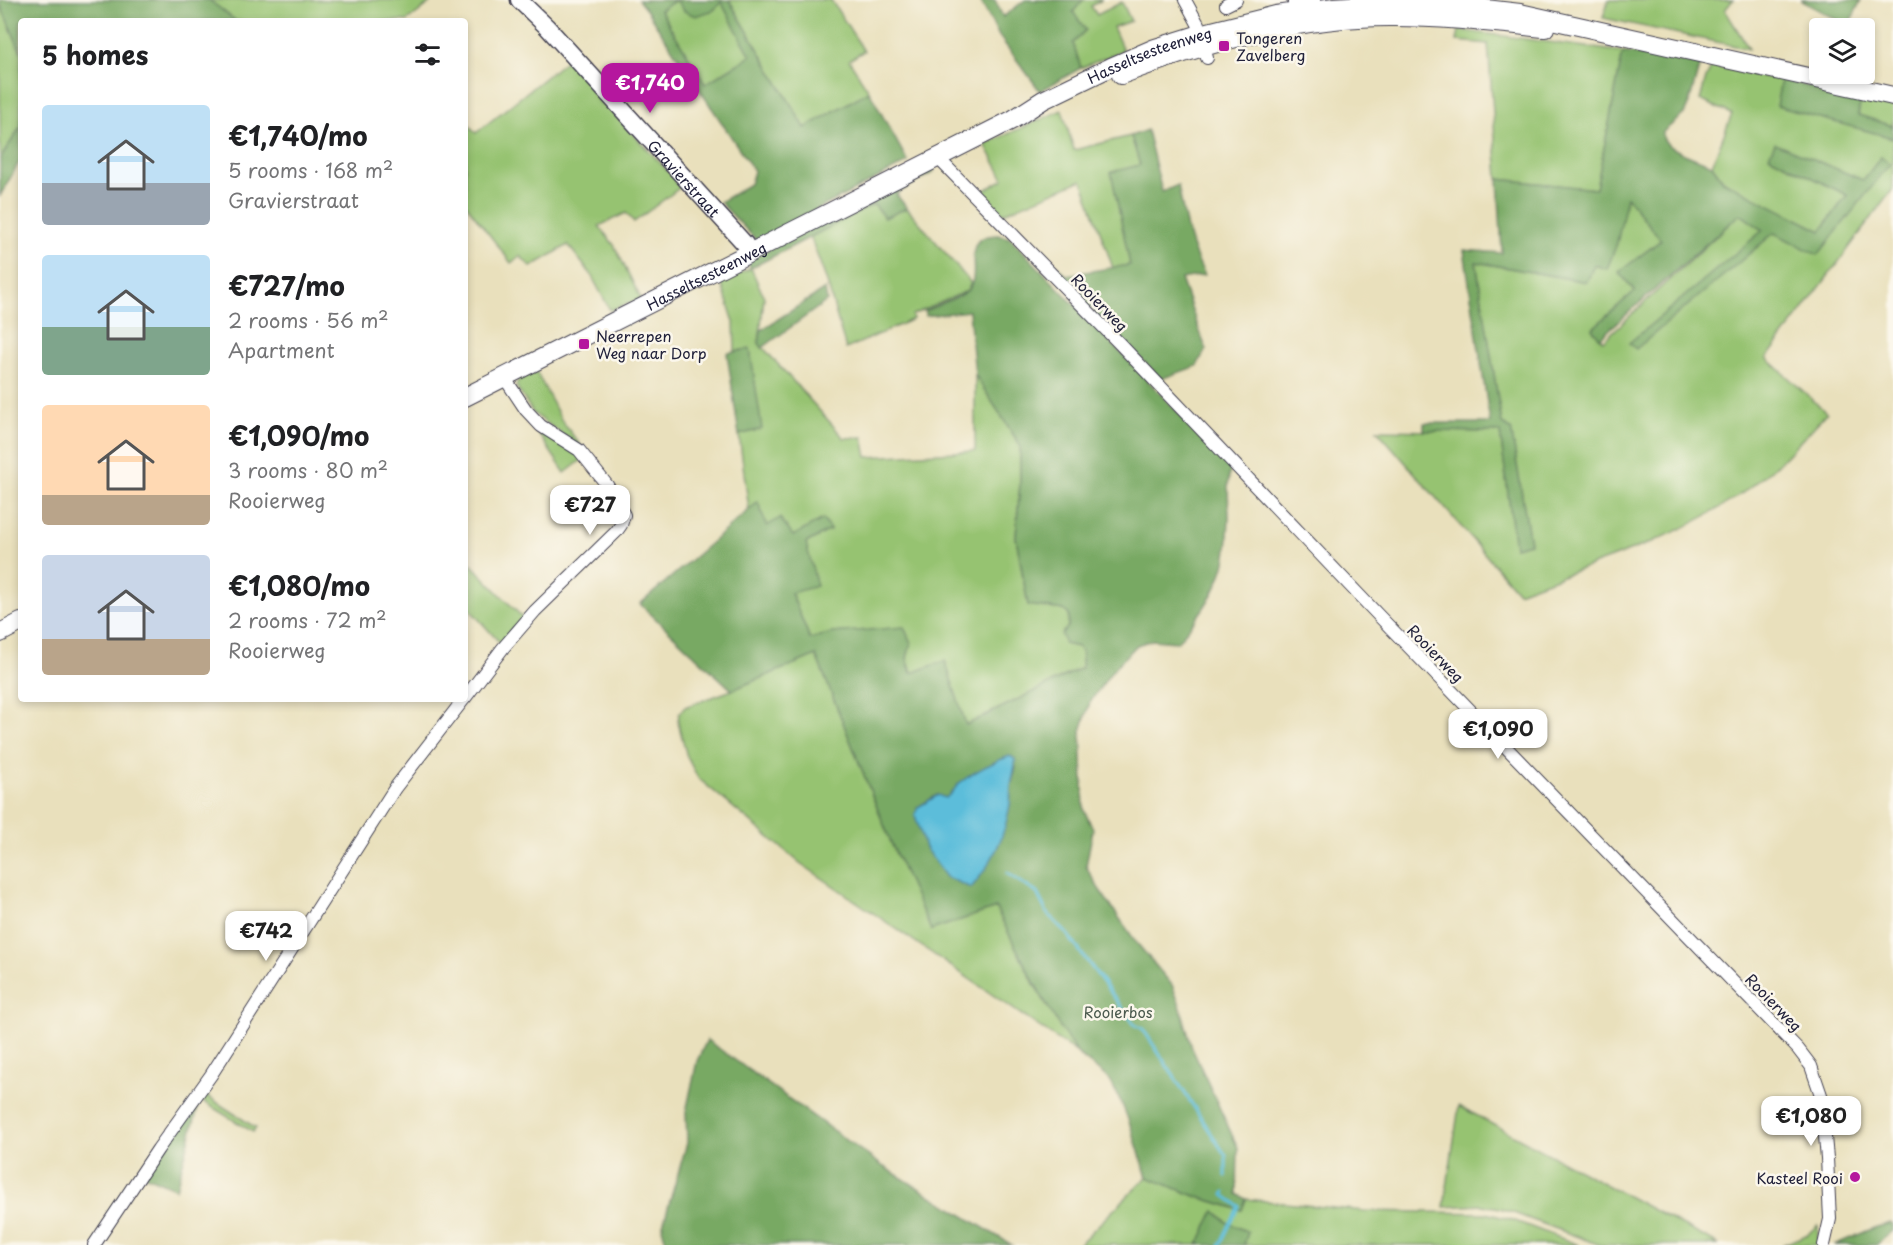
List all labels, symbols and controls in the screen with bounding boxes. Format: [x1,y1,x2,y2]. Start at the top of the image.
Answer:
map controls [1809,18,1875,84]
button: layers [1809,18,1875,84]
street label: Hasseltsesteenweg [1083,20,1214,89]
place label: Tongeren Zavelberg [1236,26,1305,66]
text: 5 homes [42,35,148,74]
icon: filters [411,38,444,71]
marker: Tongeren Zavelberg [1217,39,1231,53]
pin: €1,740 [601,63,699,114]
text: €1,740 [615,67,685,97]
text: €1,740/mo [228,116,368,155]
icon: home [90,129,162,201]
street label: Gravierstraat [643,134,726,222]
text: 5 rooms · 168 m² [228,155,393,185]
text: Gravierstraat [228,185,359,215]
street label: Hasseltsesteenweg [642,235,770,315]
text: €727/mo [228,266,345,305]
street label: Rooierweg [1066,268,1134,336]
icon: home [90,279,162,351]
text: 2 rooms · 56 m² [228,305,389,335]
place label: Neerrepen Weg naar Dorp [596,324,707,364]
text: Apartment [228,335,335,365]
marker: Neerrepen Weg naar Dorp [577,337,591,351]
text: €1,090/mo [228,416,369,455]
icon: home [90,429,162,501]
text: 3 rooms · 80 m² [228,455,388,485]
text: Rooierweg [228,485,326,515]
pin: €727 [554,485,626,536]
text: €727 [564,489,616,519]
text: €1,080/mo [228,566,370,605]
icon: home [90,579,162,651]
text: 2 rooms · 72 m² [228,605,387,635]
street label: Rooierweg [1402,619,1470,687]
text: Rooierweg [228,635,326,665]
pin: €1,090 [1449,709,1547,760]
text: €1,090 [1462,713,1534,743]
pin: €742 [230,911,302,962]
text: €742 [239,915,293,945]
street label: Rooierweg [1740,968,1808,1036]
park label: Rooierbos [1083,1000,1153,1023]
pin: €1,080 [1762,1096,1860,1147]
text: €1,080 [1775,1100,1847,1130]
place label: Kasteel Rooi [1757,1166,1843,1189]
marker: Kasteel Rooi [1848,1170,1862,1184]

